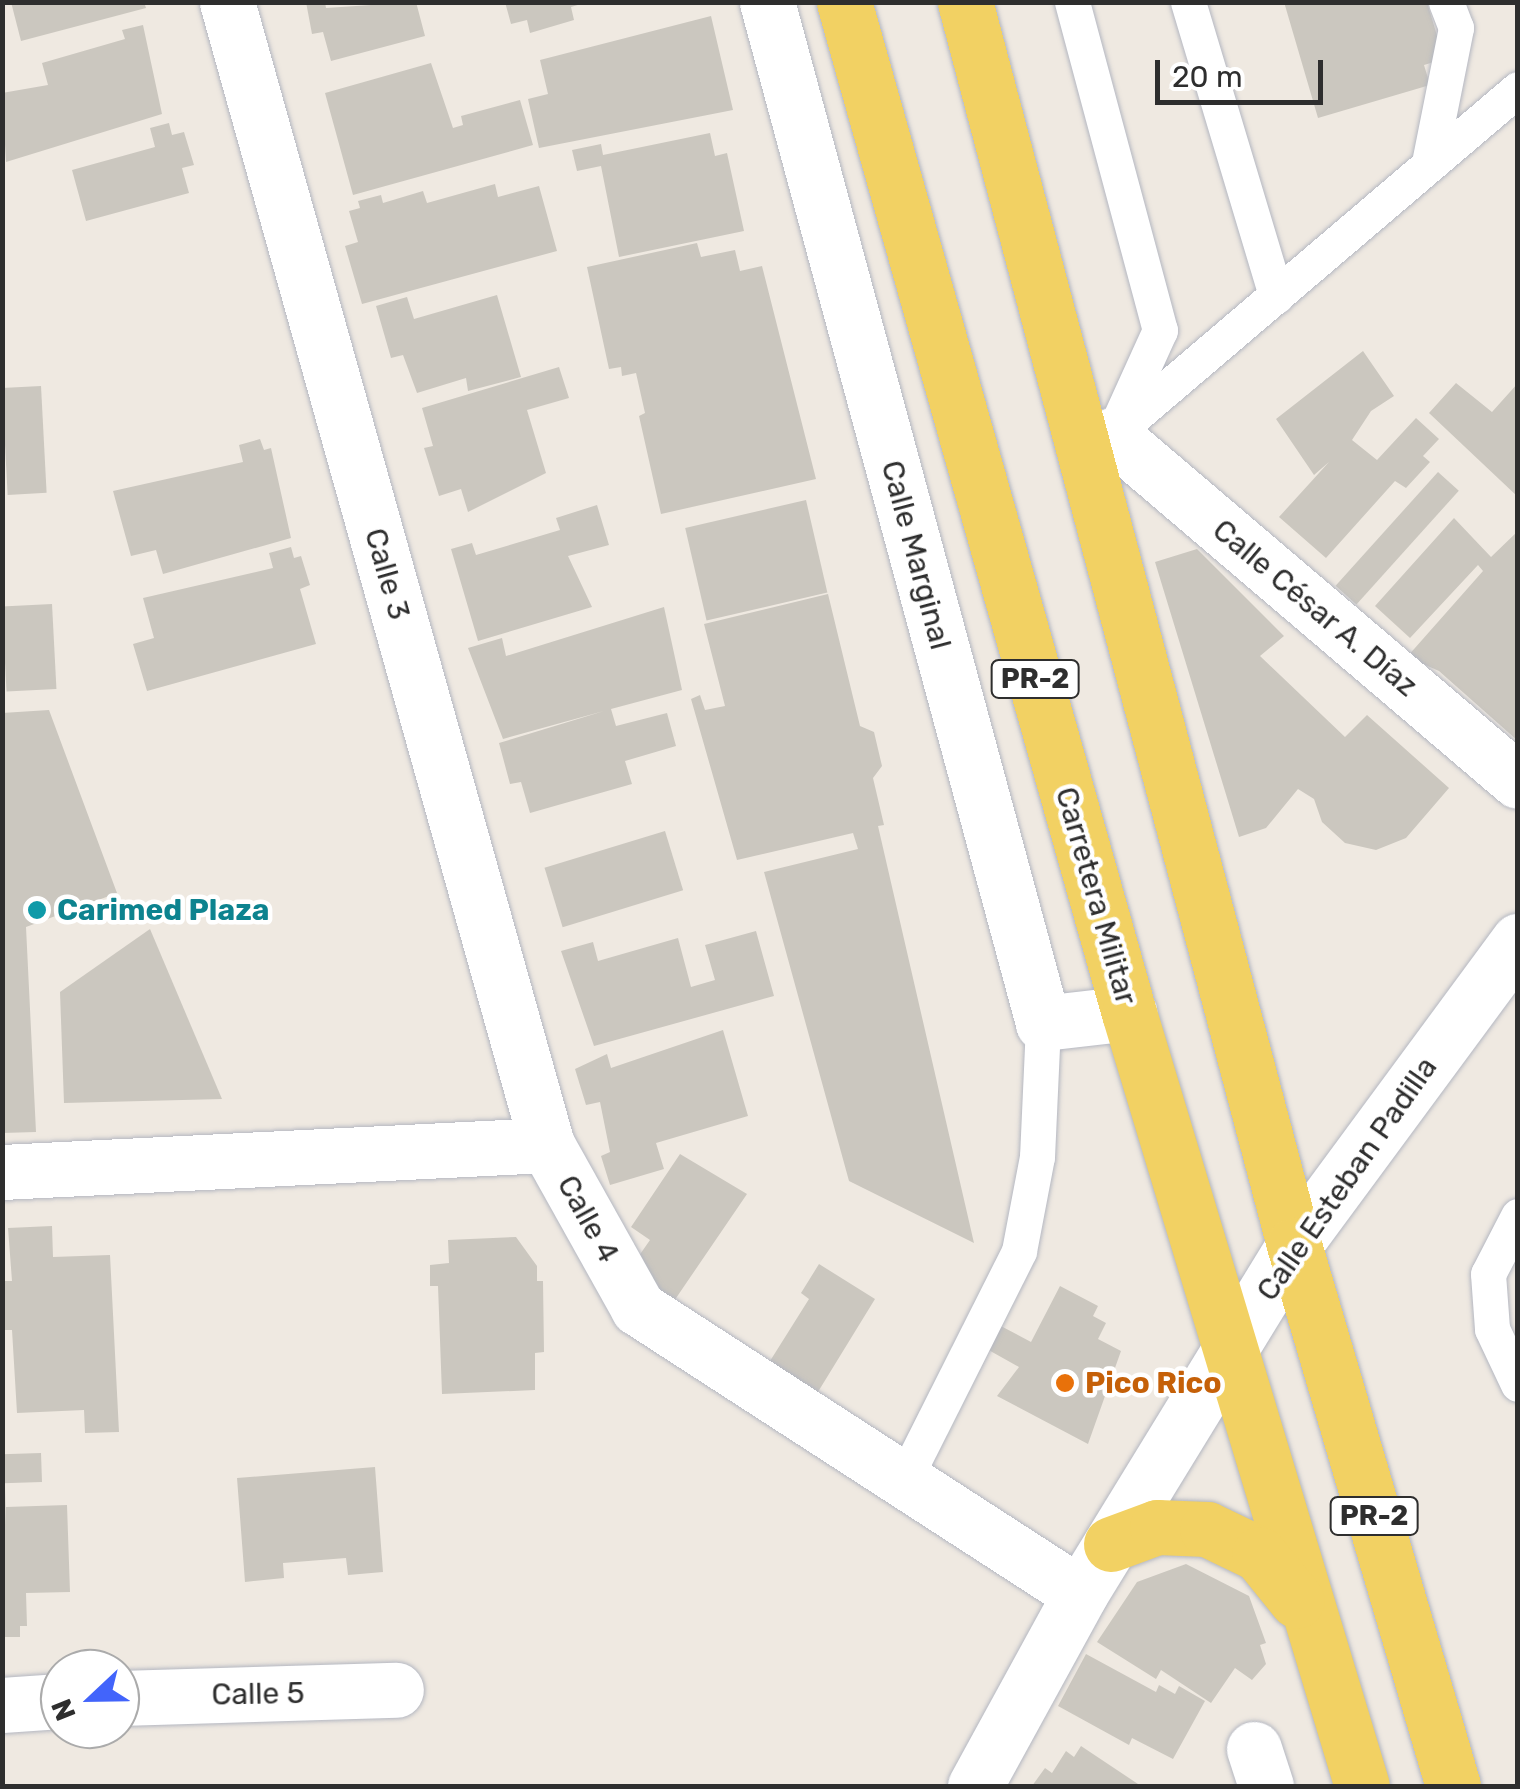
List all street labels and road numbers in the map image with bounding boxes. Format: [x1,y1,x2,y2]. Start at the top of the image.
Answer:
street label: Calle Marginal [874,457,958,653]
street label: Calle César A. Díaz [1205,511,1425,705]
street label: Calle 3 [357,524,417,624]
road number: PR-2 [990,656,1080,702]
street label: Carretera Militar [1048,783,1144,1009]
street label: Calle Esteban Padilla [1249,1050,1445,1308]
street label: Calle 4 [549,1169,627,1269]
road number: PR-2 [1329,1493,1419,1539]
street label: Calle 5 [211,1675,305,1713]

